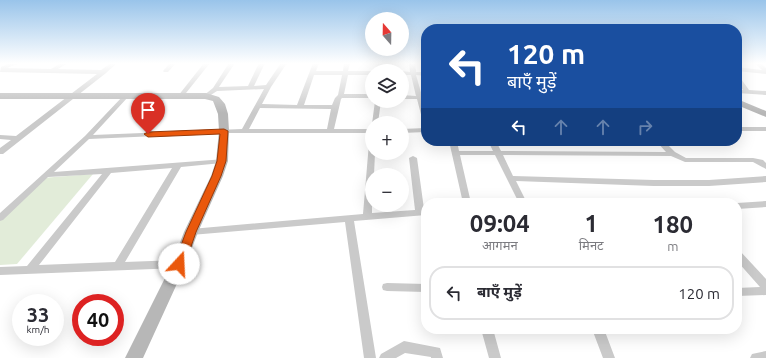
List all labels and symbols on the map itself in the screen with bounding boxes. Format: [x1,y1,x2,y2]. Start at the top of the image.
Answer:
north arrow [365,12,409,56]
pin [131,93,165,134]
position arrow [158,243,200,285]
speed limit sign: 40 [72,294,124,346]

